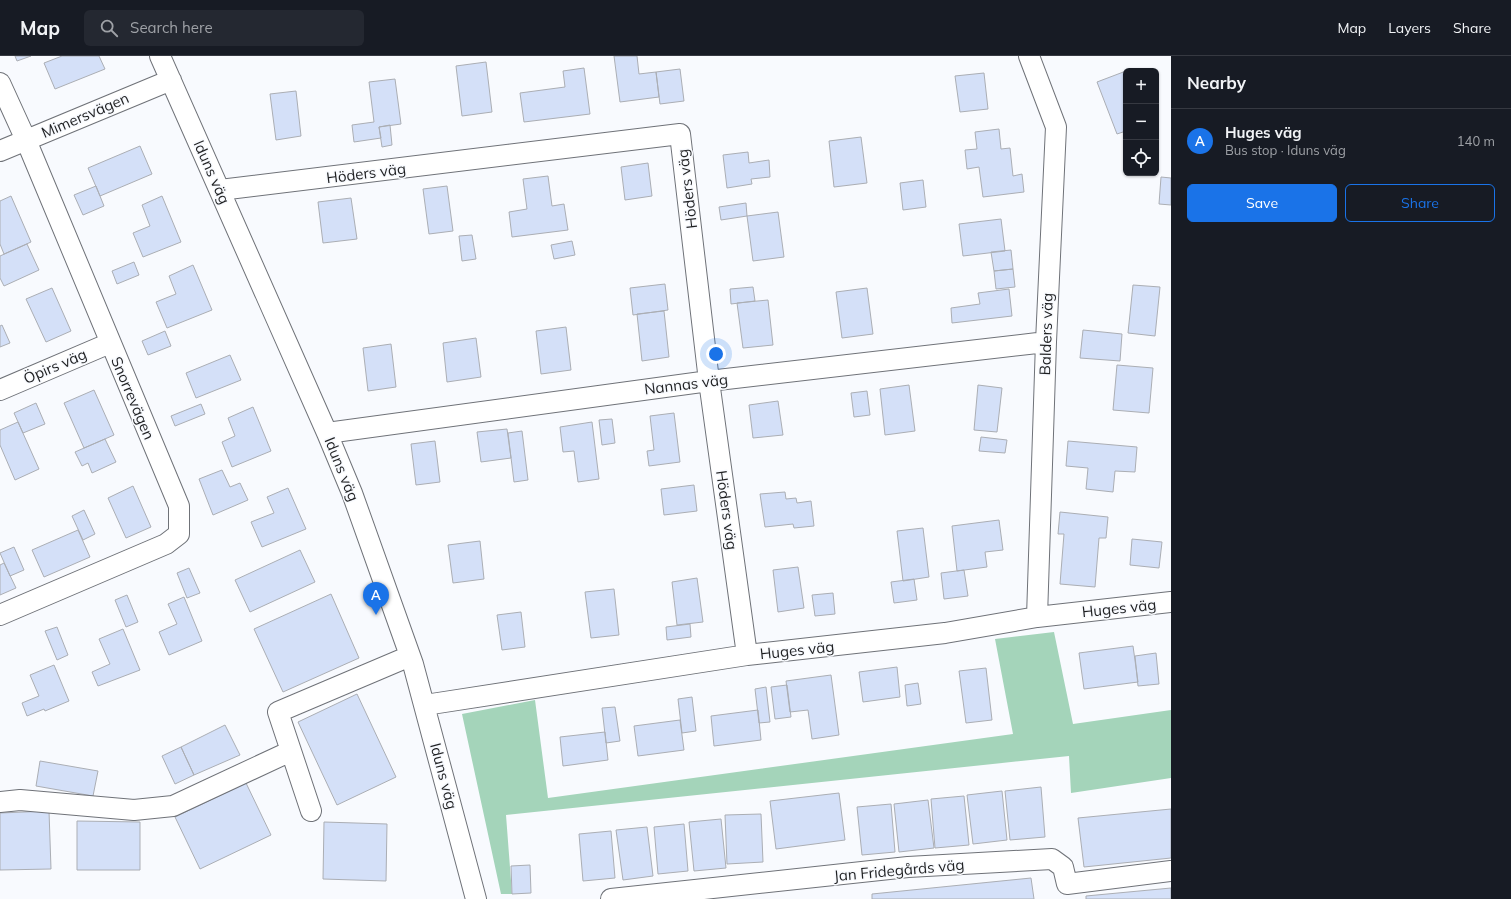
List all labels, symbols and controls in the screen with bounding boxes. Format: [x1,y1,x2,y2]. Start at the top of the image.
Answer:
search box [84,10,364,46]
text: Map [20,16,60,40]
icon: search [98,17,120,39]
text: Search here [130,18,213,37]
text: Map [1337,19,1366,37]
text: Layers [1388,19,1431,37]
text: Share [1453,19,1491,37]
map controls [1123,68,1159,176]
button: + [1123,68,1159,104]
text: Nearby [1187,72,1246,93]
street label: Mimersvägen [38,88,132,142]
button: − [1123,104,1159,140]
text: Huges väg [1225,123,1302,142]
text: A [1195,133,1205,149]
text: 140 m [1457,133,1495,149]
street label: Iduns väg [190,137,234,207]
button: locate [1123,140,1159,176]
text: Bus stop · Iduns väg [1225,142,1346,158]
street label: Höders väg [673,148,701,230]
street label: Höders väg [325,159,407,187]
button: Save [1187,184,1337,222]
button: Share [1345,184,1495,222]
street label: Balders väg [1035,292,1057,376]
street label: Öpirs väg [21,344,89,388]
your location [706,344,726,364]
street label: Snorrevägen [107,354,159,442]
street label: Nannas väg [643,369,729,399]
street label: Iduns väg [321,434,363,504]
street label: Höders väg [712,469,742,551]
pin: A [363,582,389,615]
street label: Huges väg [1081,595,1157,621]
street label: Huges väg [759,637,835,663]
street label: Iduns väg [426,741,462,811]
street label: Jan Fridegårds väg [833,855,965,885]

